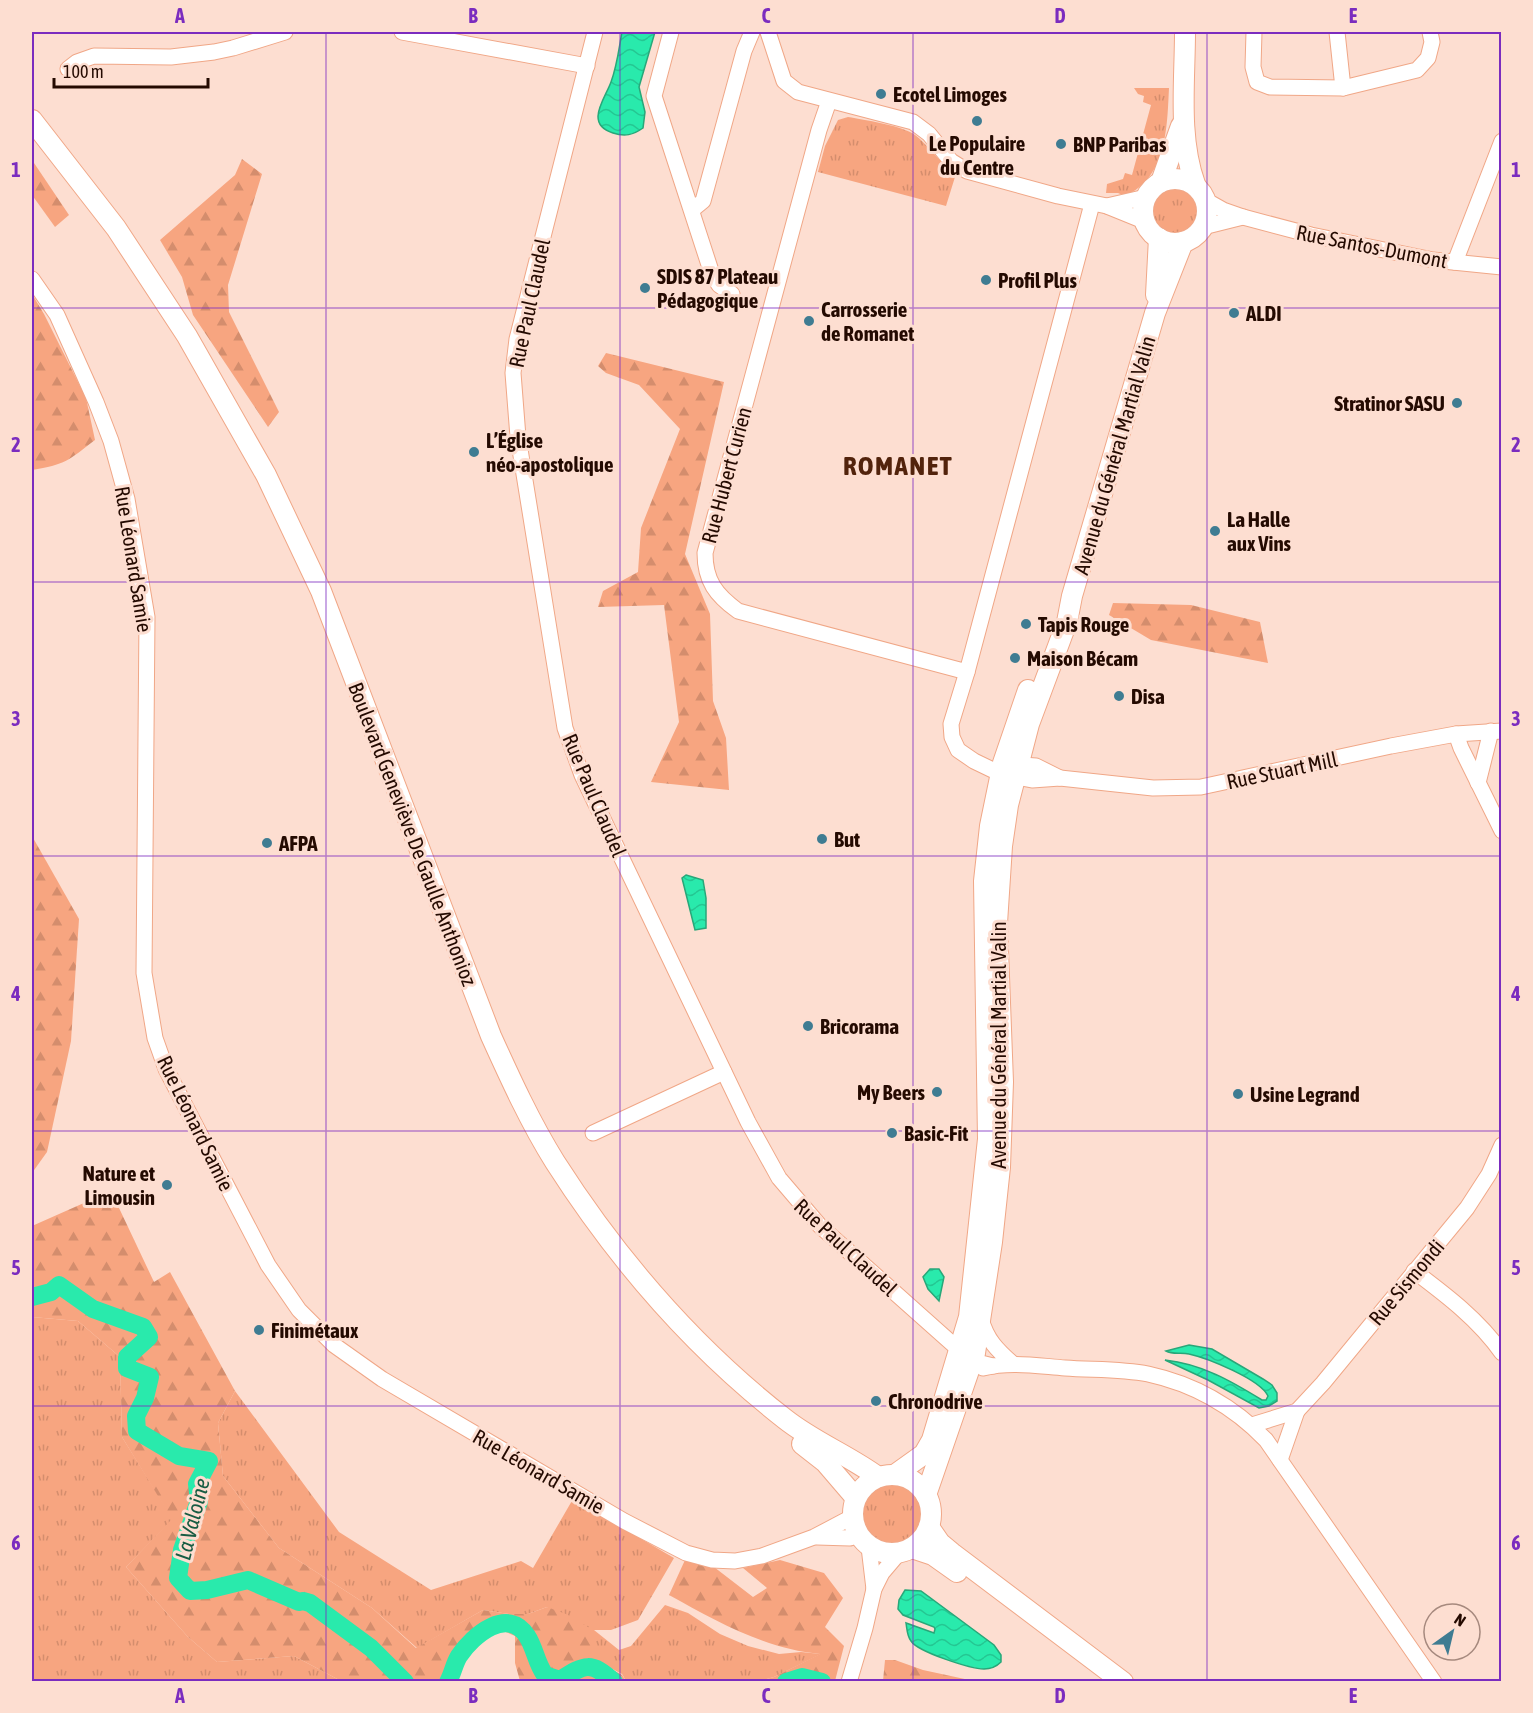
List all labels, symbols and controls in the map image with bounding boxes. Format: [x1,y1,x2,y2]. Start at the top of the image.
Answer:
text: A [174,4,185,27]
text: B [468,4,478,27]
text: C [762,4,771,27]
text: D [1054,4,1066,27]
text: E [1349,4,1358,27]
scale bar [54,51,208,89]
text: 100 m [63,61,104,82]
place label: Ecotel Limoges [893,82,1007,106]
marker: Ecotel Limoges [874,87,888,101]
marker: Le Populaire du Centre [970,114,984,128]
place label: Le Populaire du Centre [929,131,1025,179]
place label: BNP Paribas [1073,132,1167,156]
marker: BNP Paribas [1054,137,1068,151]
text: 1 [11,158,21,181]
text: 1 [1511,158,1521,181]
street label: Rue Santos-Dumont [1294,220,1450,272]
street label: Rue Paul Claudel [504,236,554,370]
place label: SDIS 87 Plateau Pédagogique [657,264,778,312]
place label: Profil Plus [998,268,1077,292]
marker: Profil Plus [979,273,993,287]
marker: SDIS 87 Plateau Pédagogique [638,281,652,295]
place label: Carrosserie de Romanet [821,297,914,345]
place label: ALDI [1245,301,1282,325]
marker: ALDI [1227,306,1241,320]
marker: Carrosserie de Romanet [802,314,816,328]
street label: Avenue du Général Martial Valin [1068,333,1160,577]
place label: Stratinor SASU [1334,391,1445,415]
marker: Stratinor SASU [1450,396,1464,410]
street label: Rue Hubert Curien [696,404,756,546]
place label: L’Église néo-apostolique [486,428,613,476]
text: 2 [11,433,21,456]
text: 2 [1511,433,1521,456]
marker: L’Église néo-apostolique [467,445,481,459]
district label: ROMANET [843,450,953,481]
street label: Rue Léonard Samie [111,484,157,634]
place label: La Halle aux Vins [1227,507,1292,555]
marker: La Halle aux Vins [1208,524,1222,538]
place label: Tapis Rouge [1038,612,1129,636]
marker: Tapis Rouge [1019,617,1033,631]
place label: Maison Bécam [1027,646,1138,670]
marker: Maison Bécam [1008,651,1022,665]
street label: Boulevard Geneviève De Gaulle Anthonioz [344,679,482,990]
place label: Disa [1131,684,1165,708]
marker: Disa [1112,689,1126,703]
text: 3 [11,707,21,730]
text: 3 [1511,707,1521,730]
street label: Rue Paul Claudel [558,730,632,860]
street label: Rue Stuart Mill [1224,746,1340,793]
place label: But [834,827,860,851]
place label: AFPA [278,831,318,855]
marker: But [815,832,829,846]
marker: AFPA [260,836,274,850]
street label: Avenue du Général Martial Valin [986,921,1010,1169]
text: 4 [10,982,21,1005]
text: 4 [1510,982,1521,1005]
place label: Bricorama [820,1014,899,1038]
marker: Bricorama [801,1019,815,1033]
street label: Rue Léonard Samie [153,1051,239,1195]
place label: My Beers [857,1080,926,1104]
place label: Usine Legrand [1250,1082,1360,1106]
marker: My Beers [930,1085,944,1099]
marker: Usine Legrand [1231,1087,1245,1101]
place label: Basic-Fit [904,1121,968,1145]
marker: Basic-Fit [885,1126,899,1140]
place label: Nature et Limousin [82,1161,155,1209]
marker: Nature et Limousin [160,1178,174,1192]
street label: Rue Paul Claudel [790,1193,902,1301]
street label: Rue Sismondi [1363,1234,1449,1330]
text: 5 [11,1256,21,1279]
text: 5 [1511,1256,1521,1279]
place label: Finimétaux [271,1318,359,1342]
marker: Finimétaux [252,1323,266,1337]
place label: Chronodrive [888,1389,983,1413]
marker: Chronodrive [869,1394,883,1408]
street label: Rue Léonard Samie [469,1424,609,1518]
water label: La Valoine [169,1475,215,1563]
text: 6 [11,1531,21,1554]
text: 6 [1511,1531,1521,1554]
north arrow [1422,1602,1482,1662]
text: N [1451,1609,1469,1630]
text: A [174,1684,185,1707]
text: B [468,1684,478,1707]
text: C [762,1684,771,1707]
text: D [1054,1684,1066,1707]
text: E [1349,1684,1358,1707]

